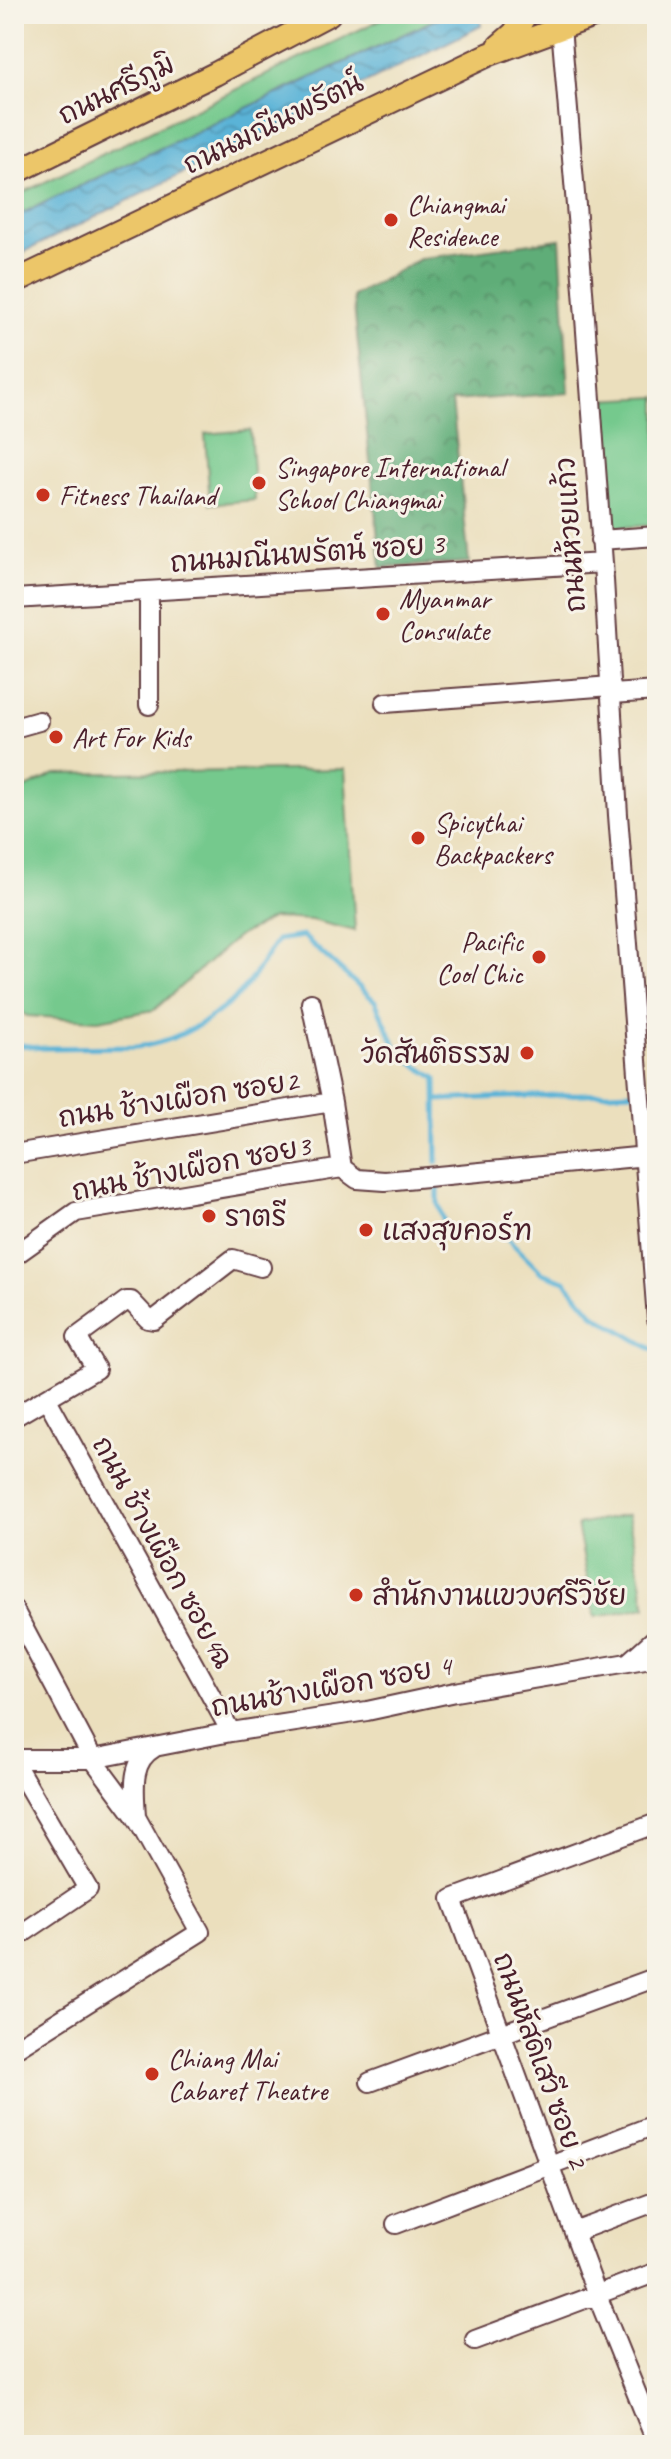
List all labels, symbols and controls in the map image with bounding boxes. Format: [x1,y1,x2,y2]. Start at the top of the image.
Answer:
street label: ถนนศรีภูมิ [52,46,181,135]
street label: ถนนมณีนพรัตน์ [176,62,369,182]
place label: Chiangmai Residence [407,187,508,254]
marker: Chiangmai Residence [382,211,400,229]
place label: Singapore International School Chiangmai [275,450,509,517]
street label: ถนนห้วยแก้ว [546,456,593,614]
marker: Singapore International School Chiangmai [250,474,268,492]
place label: Fitness Thailand [59,478,220,513]
marker: Fitness Thailand [34,486,52,504]
street label: ถนนมณีนพรัตน์ ซอย 3 [169,524,448,580]
place label: Myanmar Consulate [399,581,493,648]
marker: Myanmar Consulate [374,605,392,623]
place label: Art For Kids [72,720,193,755]
marker: Art For Kids [47,728,65,746]
place label: Spicythai Backpackers [434,805,554,872]
marker: Spicythai Backpackers [409,829,427,847]
place label: Pacific Cool Chic [437,924,525,991]
marker: Pacific Cool Chic [530,948,548,966]
place label: วัดสันติธรรม [361,1036,511,1071]
marker: วัดสันติธรรม [518,1044,536,1062]
street label: ถนน ช้างเผือก ซอย2 [56,1061,303,1135]
street label: ถนน ช้างเผือก ซอย3 [69,1126,315,1208]
place label: ราตรี [225,1199,286,1234]
marker: ราตรี [200,1207,218,1225]
place label: แสงสุขคอร์ท [382,1211,532,1251]
marker: แสงสุขคอร์ท [357,1221,375,1239]
street label: ถนน ช้างเผือก ซอย4ฉ [85,1429,242,1674]
place label: สำนักงานแขวงศรีวิชัย [372,1577,626,1613]
marker: สำนักงานแขวงศรีวิชัย [347,1586,365,1604]
street label: ถนนช้างเผือก ซอย 4 [208,1646,456,1724]
street label: ถนนหัสดิเสวี ซอย 2 [486,1948,597,2175]
place label: Chiang Mai Cabaret Theatre [168,2041,329,2108]
marker: Chiang Mai Cabaret Theatre [143,2065,161,2083]

